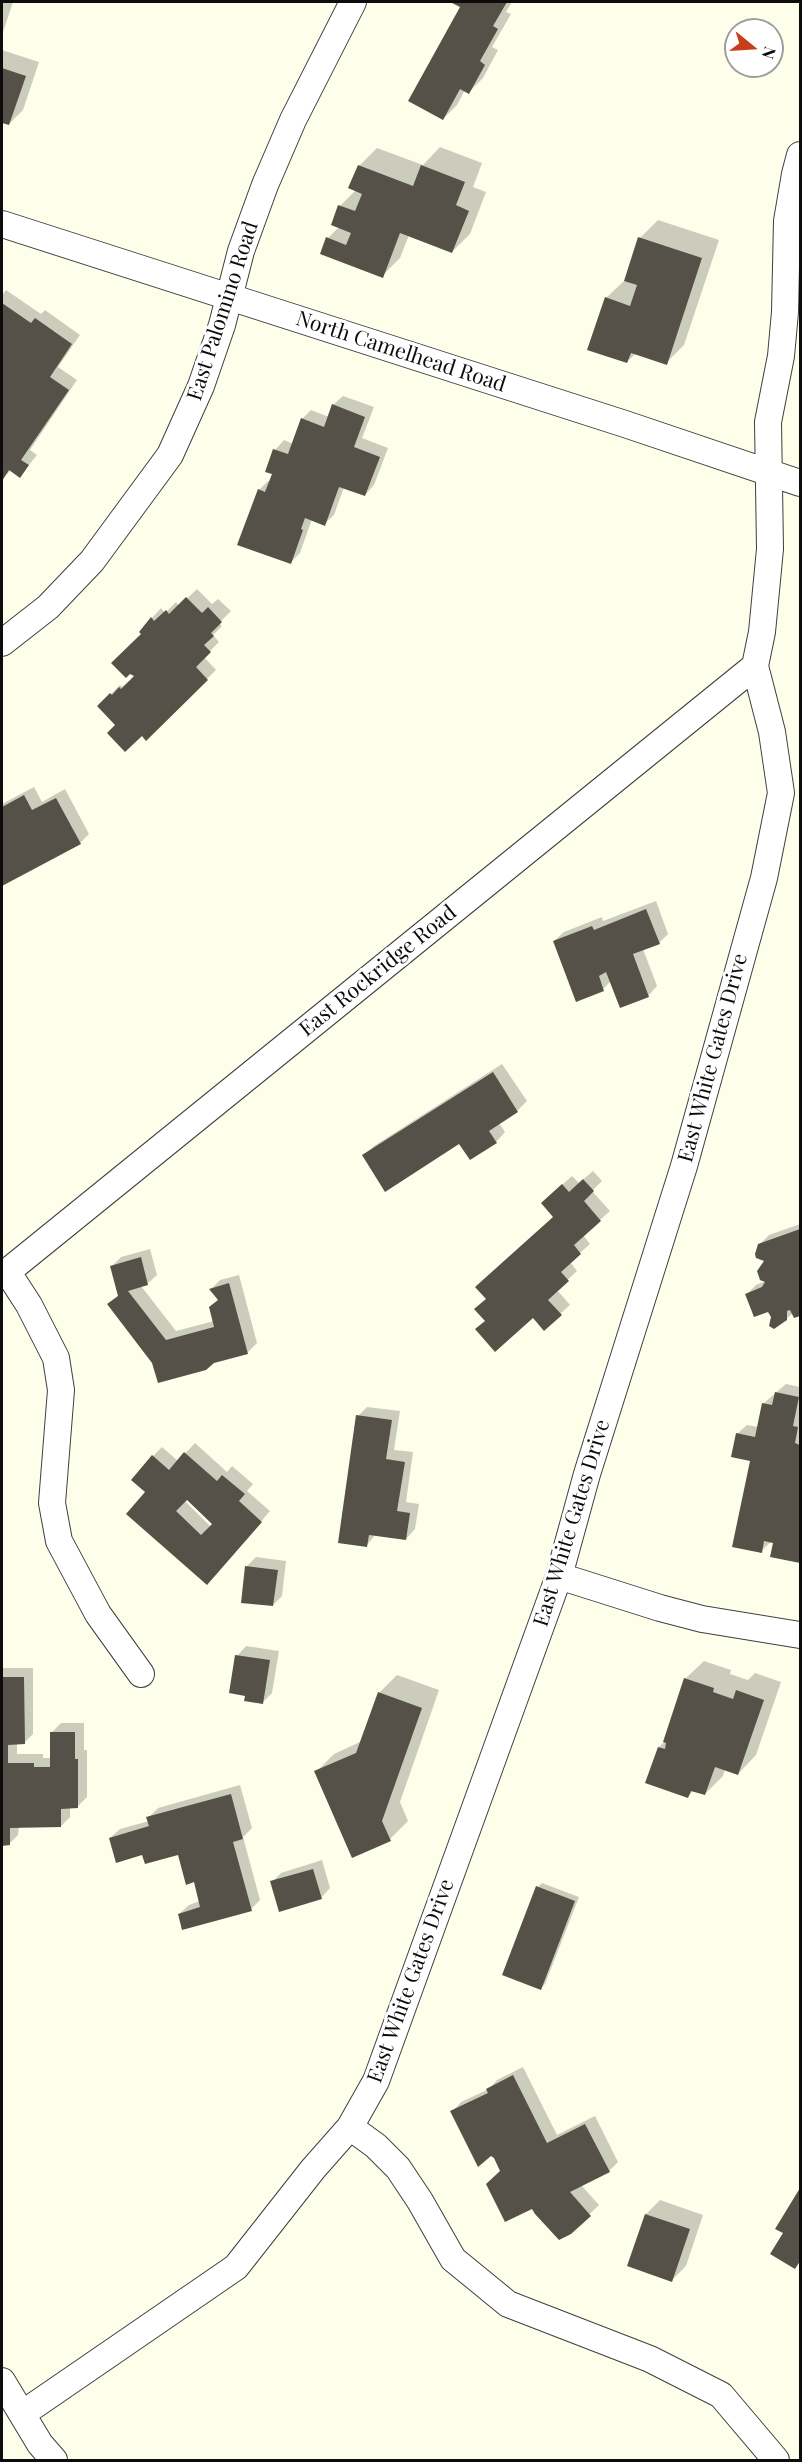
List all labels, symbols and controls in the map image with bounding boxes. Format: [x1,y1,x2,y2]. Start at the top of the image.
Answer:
north arrow [724,18,784,78]
text: N [758,44,781,62]
street label: East Palomino Road [182,218,264,404]
street label: North Camelhead Road [293,306,509,398]
street label: East Rockridge Road [295,900,461,1042]
street label: East White Gates Drive [673,951,753,1165]
street label: East White Gates Drive [529,1416,615,1630]
street label: East White Gates Drive [362,1876,460,2086]

